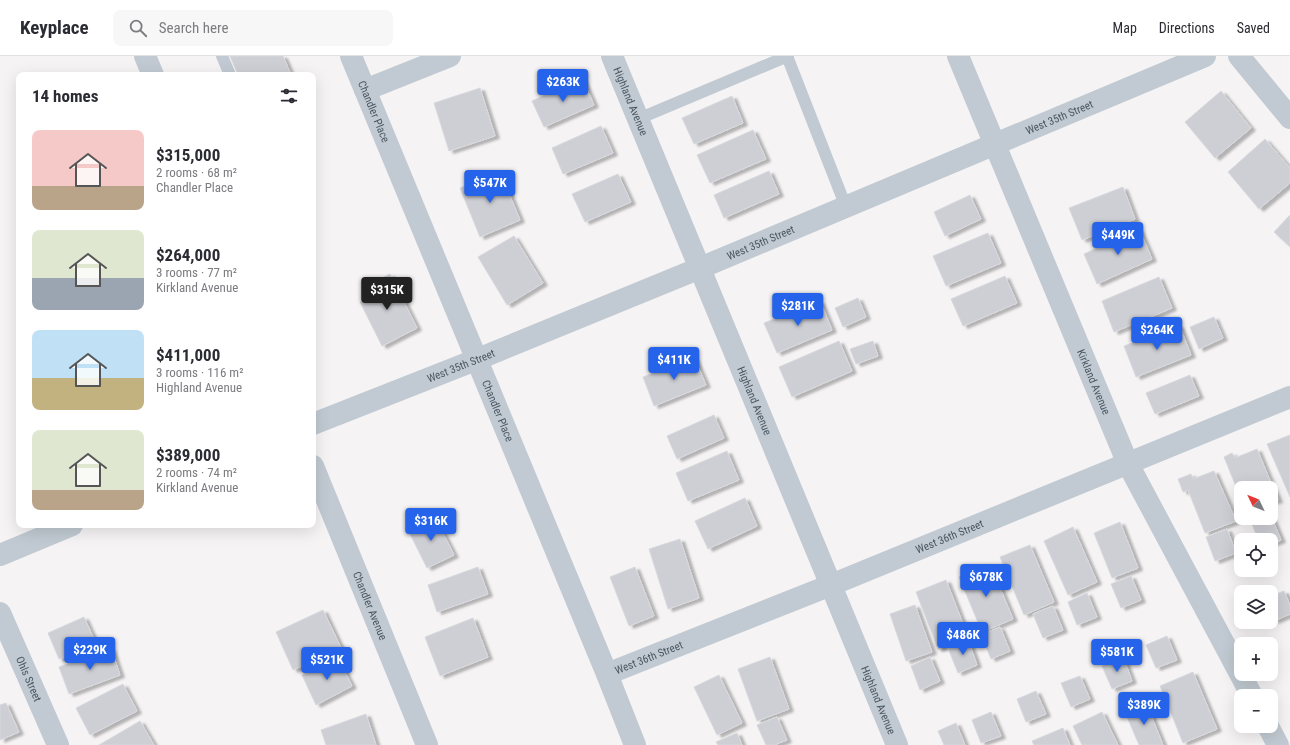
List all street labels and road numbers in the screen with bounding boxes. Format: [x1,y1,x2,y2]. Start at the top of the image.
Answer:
street label: Highland Avenue [611,65,651,137]
street label: Chandler Place [355,79,392,144]
street label: West 35th Street [1024,97,1095,137]
street label: West 35th Street [725,223,796,262]
street label: West 35th Street [425,346,497,385]
street label: Kirkland Avenue [1074,347,1113,417]
street label: Highland Avenue [735,364,775,437]
street label: Chandler Place [479,378,516,443]
street label: West 36th Street [914,517,985,556]
street label: Chandler Avenue [350,570,390,642]
street label: West 36th Street [613,638,685,677]
street label: Ohls Street [13,654,45,703]
street label: Highland Avenue [858,664,898,736]

